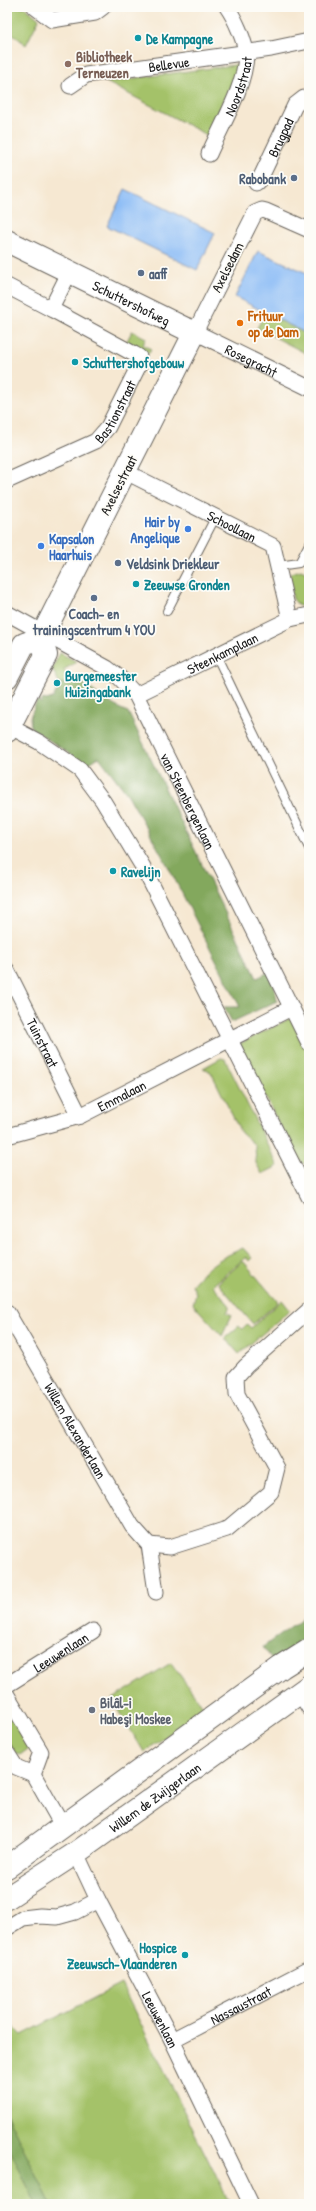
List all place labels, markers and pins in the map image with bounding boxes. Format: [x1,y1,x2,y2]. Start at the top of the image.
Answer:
place label: De Kampagne [146,29,214,50]
marker: De Kampagne [133,33,143,43]
place label: Bibliotheek Terneuzen [75,47,132,82]
marker: Bibliotheek Terneuzen [63,59,73,69]
place label: Rabobank [239,169,286,188]
marker: Rabobank [289,173,299,183]
place label: aaff [149,264,168,283]
marker: aaff [136,268,146,278]
place label: Frituur op de Dam [247,306,299,343]
marker: Frituur op de Dam [235,318,245,328]
place label: Schuttershofgebouw [83,353,185,374]
marker: Schuttershofgebouw [70,357,80,367]
place label: Hair by Angelique [131,512,180,549]
marker: Hair by Angelique [183,524,193,534]
place label: Kapsalon Haarhuis [49,529,94,564]
marker: Kapsalon Haarhuis [36,541,46,551]
place label: Veldsink Driekleur [126,554,220,573]
marker: Veldsink Driekleur [113,558,123,568]
place label: Zeeuwse Gronden [144,575,230,594]
marker: Zeeuwse Gronden [131,579,141,589]
marker: Coach- en trainingscentrum 4 YOU [89,593,99,603]
place label: Coach- en trainingscentrum 4 YOU [32,604,155,641]
place label: Burgemeester Huizingabank [65,666,137,703]
marker: Burgemeester Huizingabank [52,678,62,688]
place label: Ravelijn [121,862,161,882]
marker: Ravelijn [108,866,118,876]
place label: Bilâl-i Habeşi Moskee [100,1693,172,1728]
marker: Bilâl-i Habeşi Moskee [87,1705,97,1715]
place label: Hospice Zeeuwsch-Vlaanderen [67,1938,177,1973]
marker: Hospice Zeeuwsch-Vlaanderen [180,1950,190,1960]

